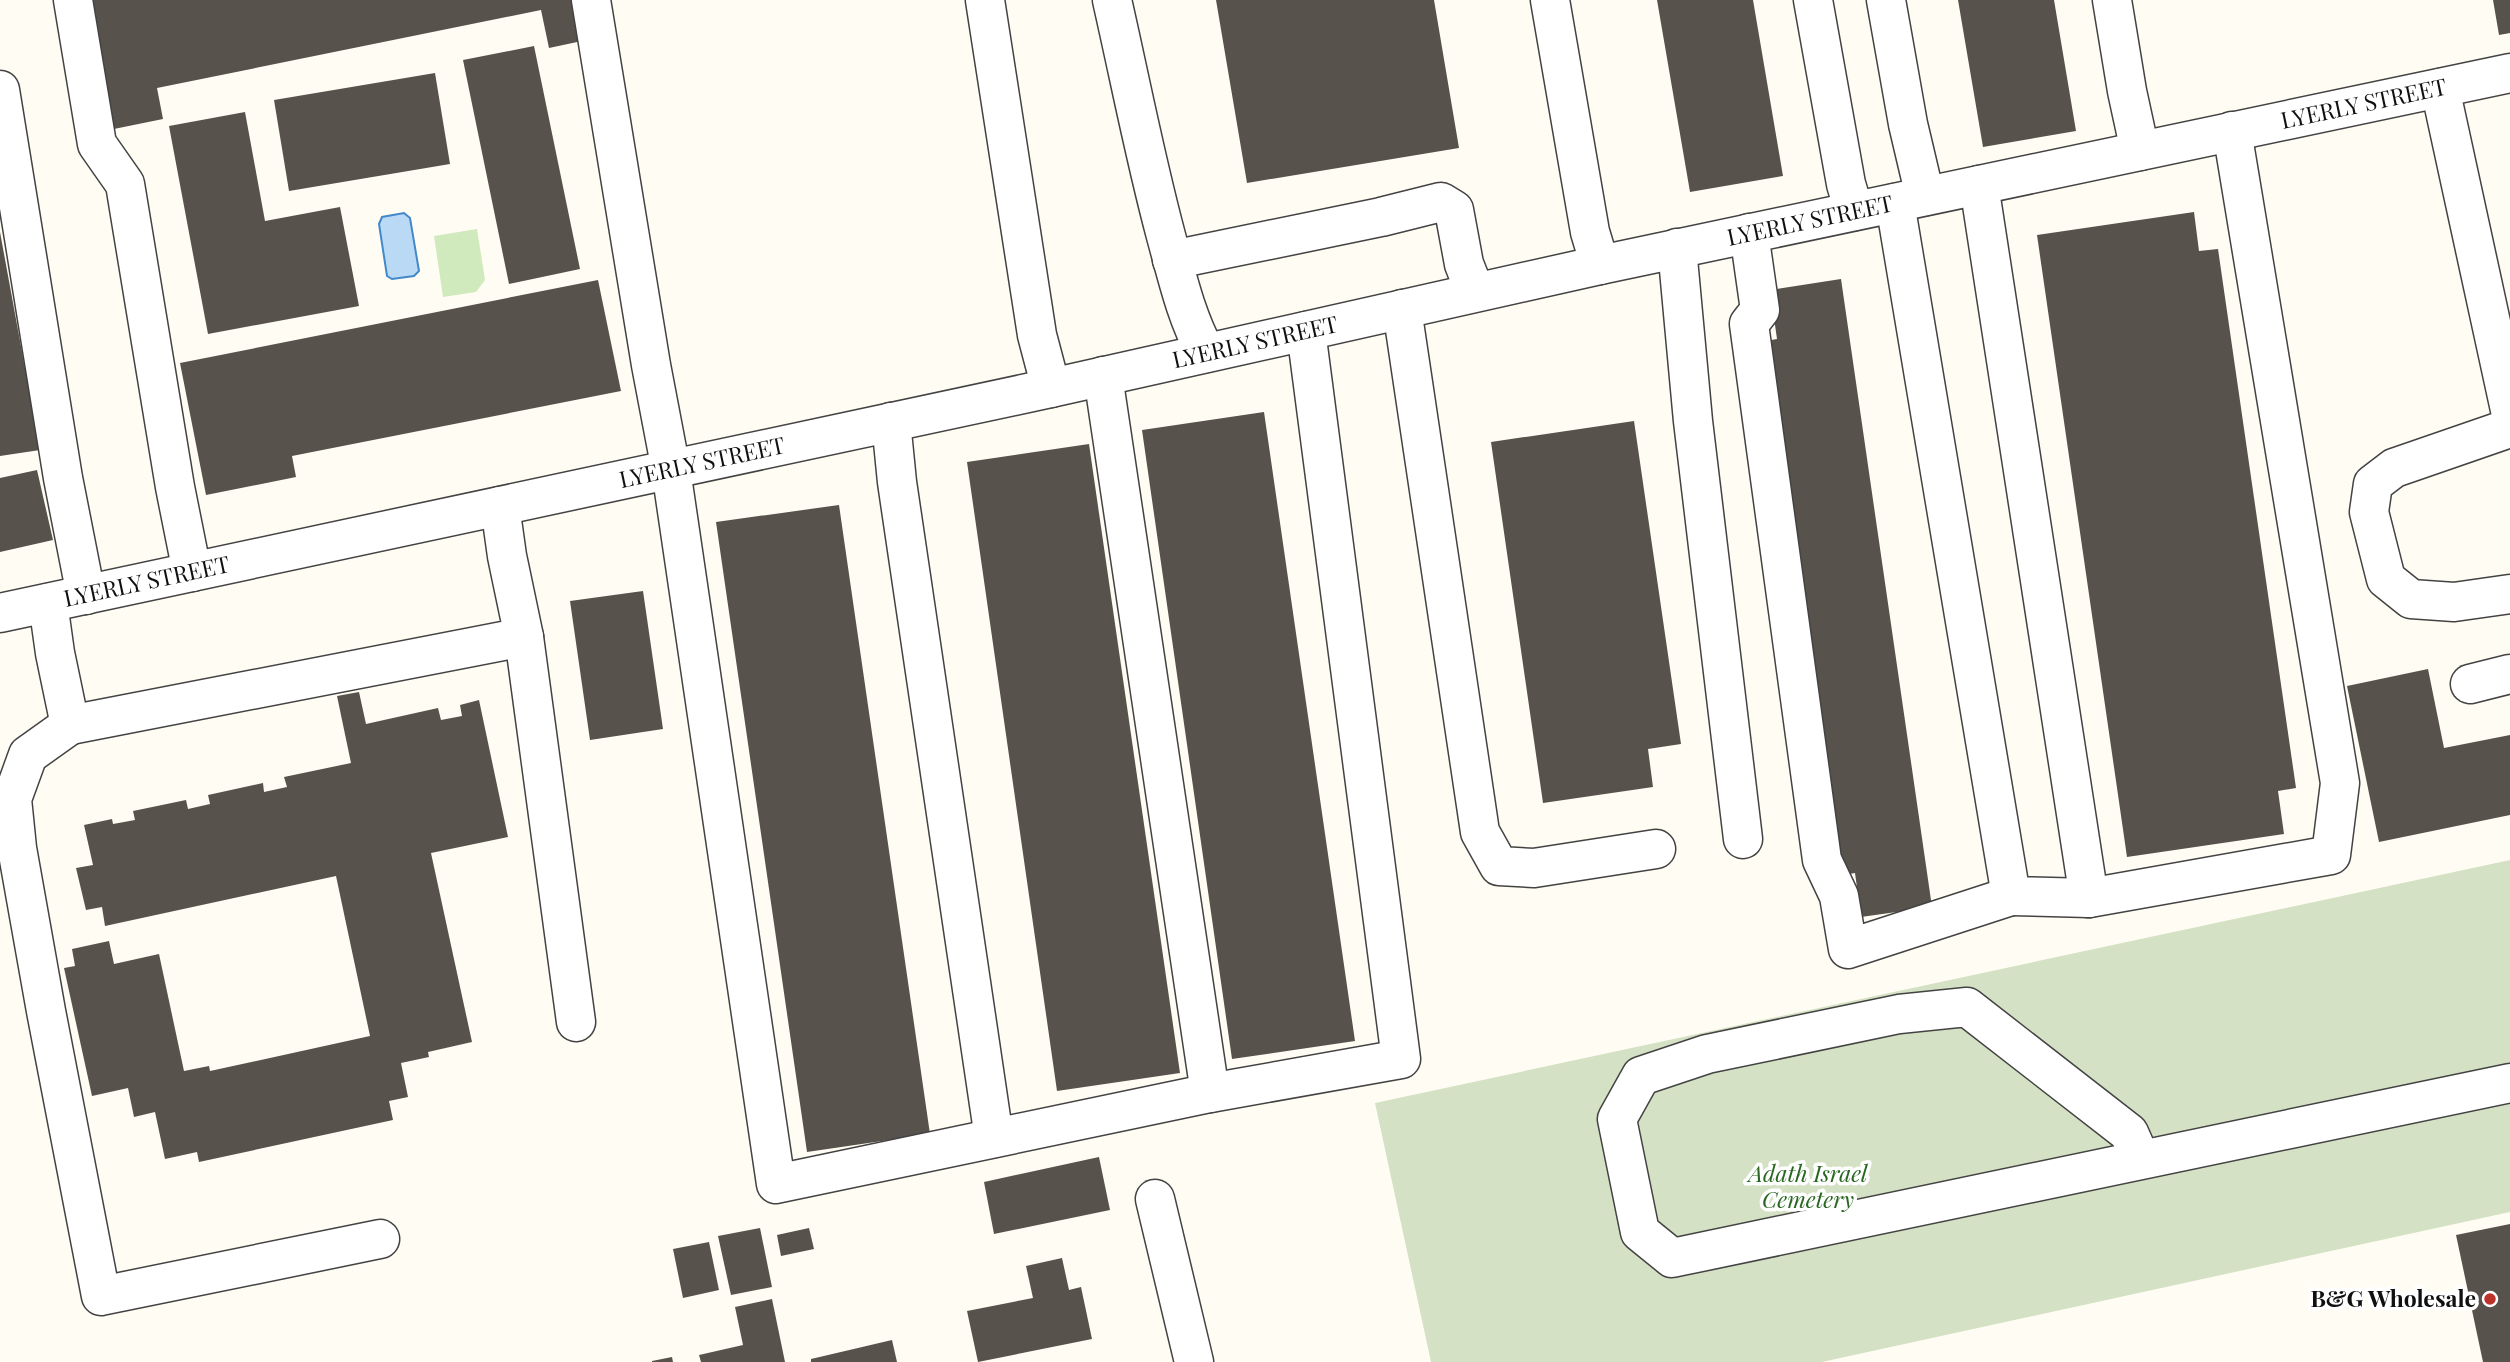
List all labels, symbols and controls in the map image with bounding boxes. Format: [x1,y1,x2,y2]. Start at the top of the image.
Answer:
street label: LYERLY STREET [2278,70,2449,135]
street label: LYERLY STREET [1724,187,1895,252]
street label: LYERLY STREET [1169,307,1341,374]
street label: LYERLY STREET [616,428,788,494]
street label: LYERLY STREET [61,547,232,613]
park label: Adath Israel Cemetery [1747,1157,1869,1214]
place label: B&G Wholesale [2310,1282,2476,1313]
marker: B&G Wholesale [2482,1291,2498,1307]

